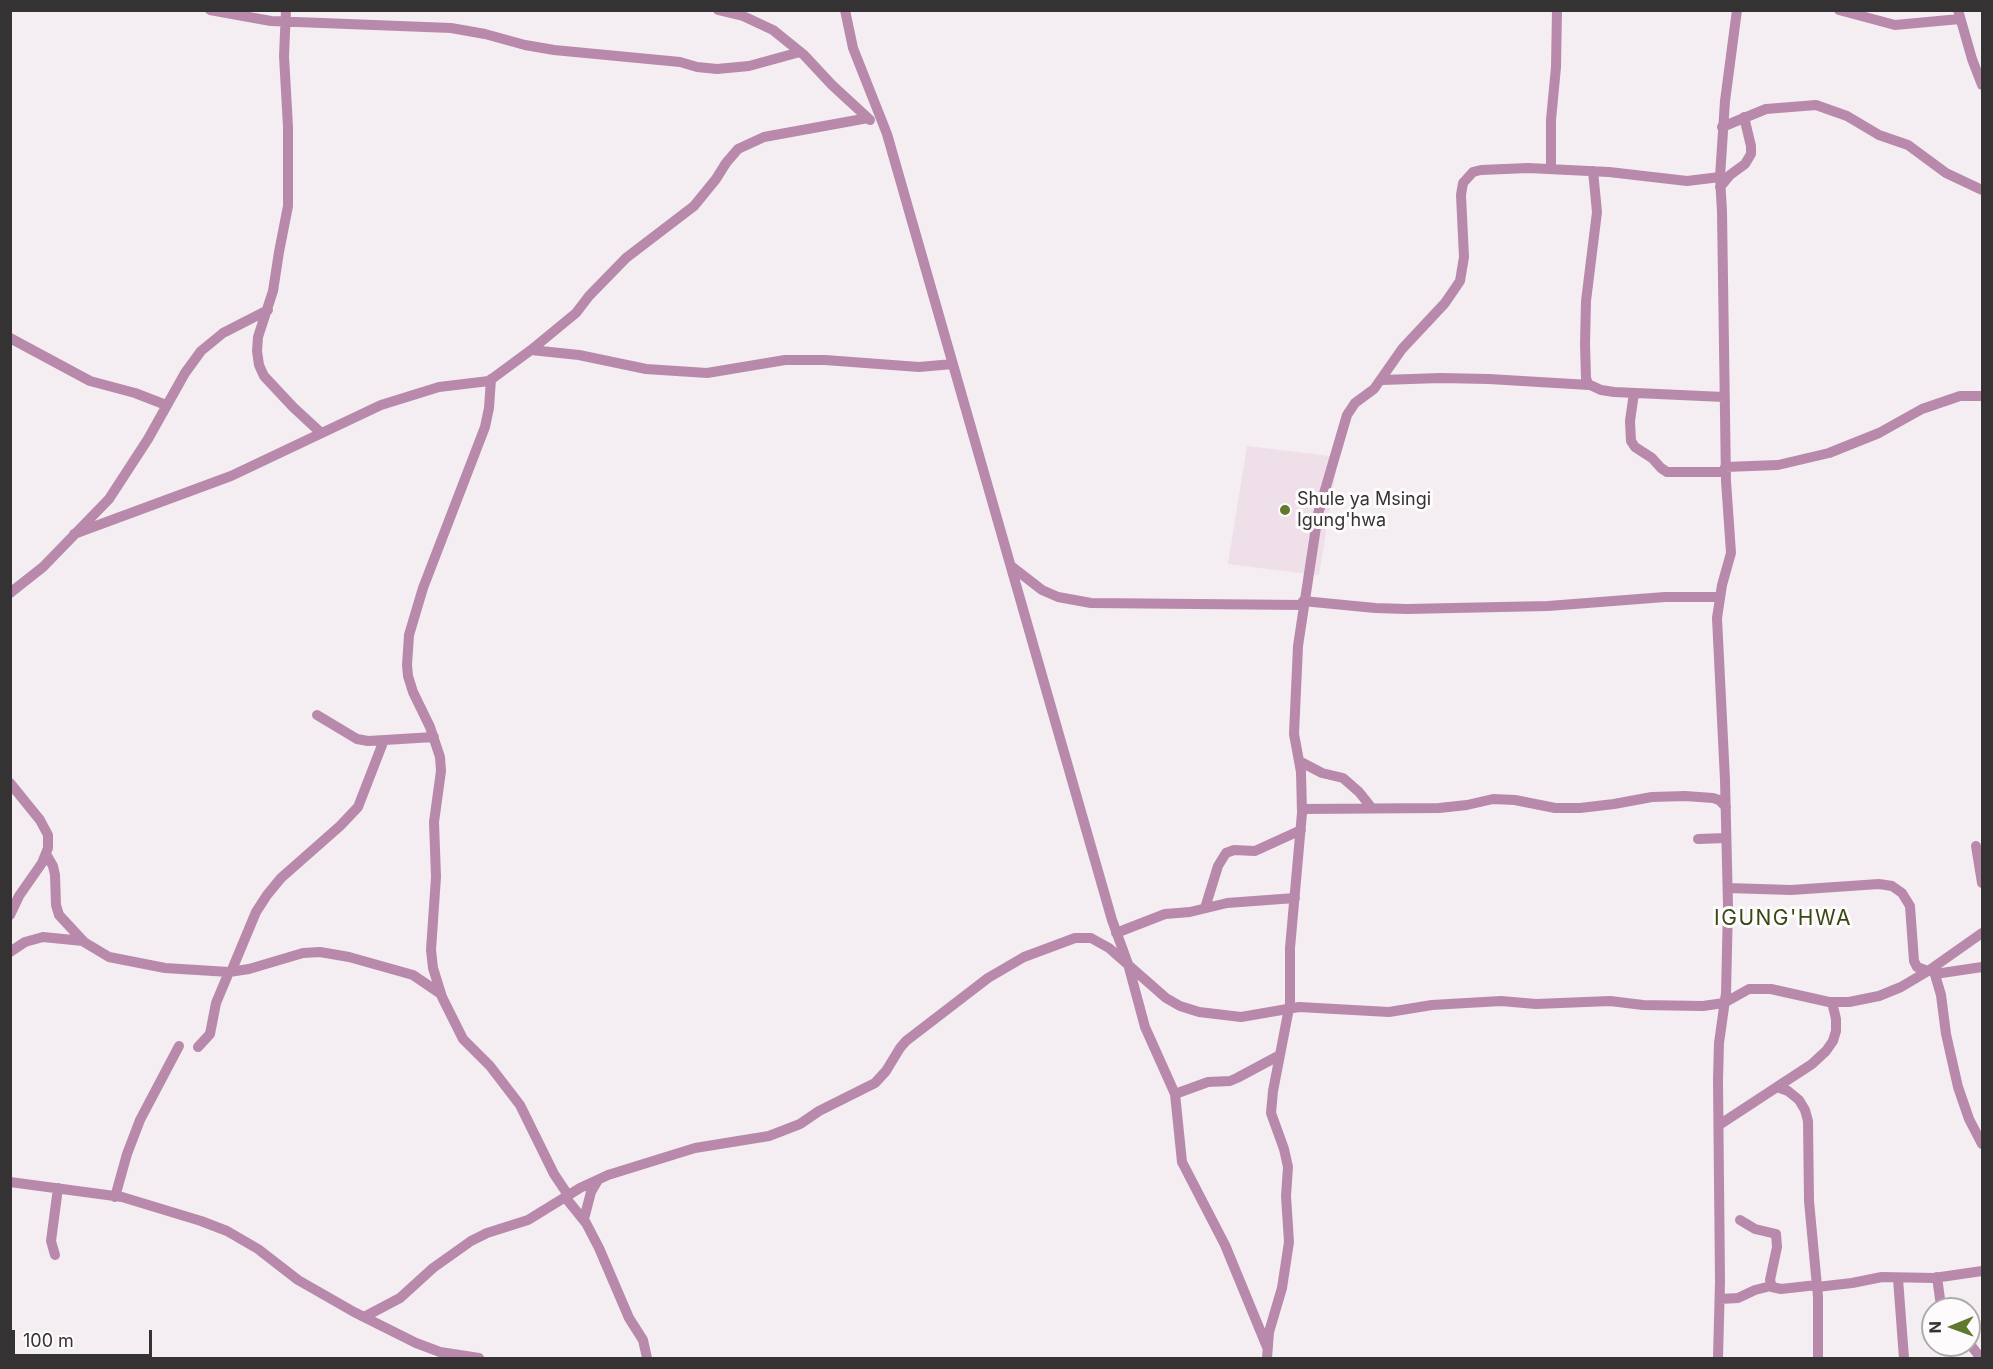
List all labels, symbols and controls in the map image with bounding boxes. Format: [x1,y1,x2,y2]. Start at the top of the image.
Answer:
place label: Shule ya Msingi Igung'hwa [1297,489,1431,532]
marker: Shule ya Msingi Igung'hwa [1278,503,1292,517]
district label: IGUNG'HWA [1714,906,1852,932]
north arrow [1921,1297,1981,1357]
scale bar [15,1318,154,1356]
text: N [1925,1321,1945,1334]
text: 100 m [23,1330,74,1351]

